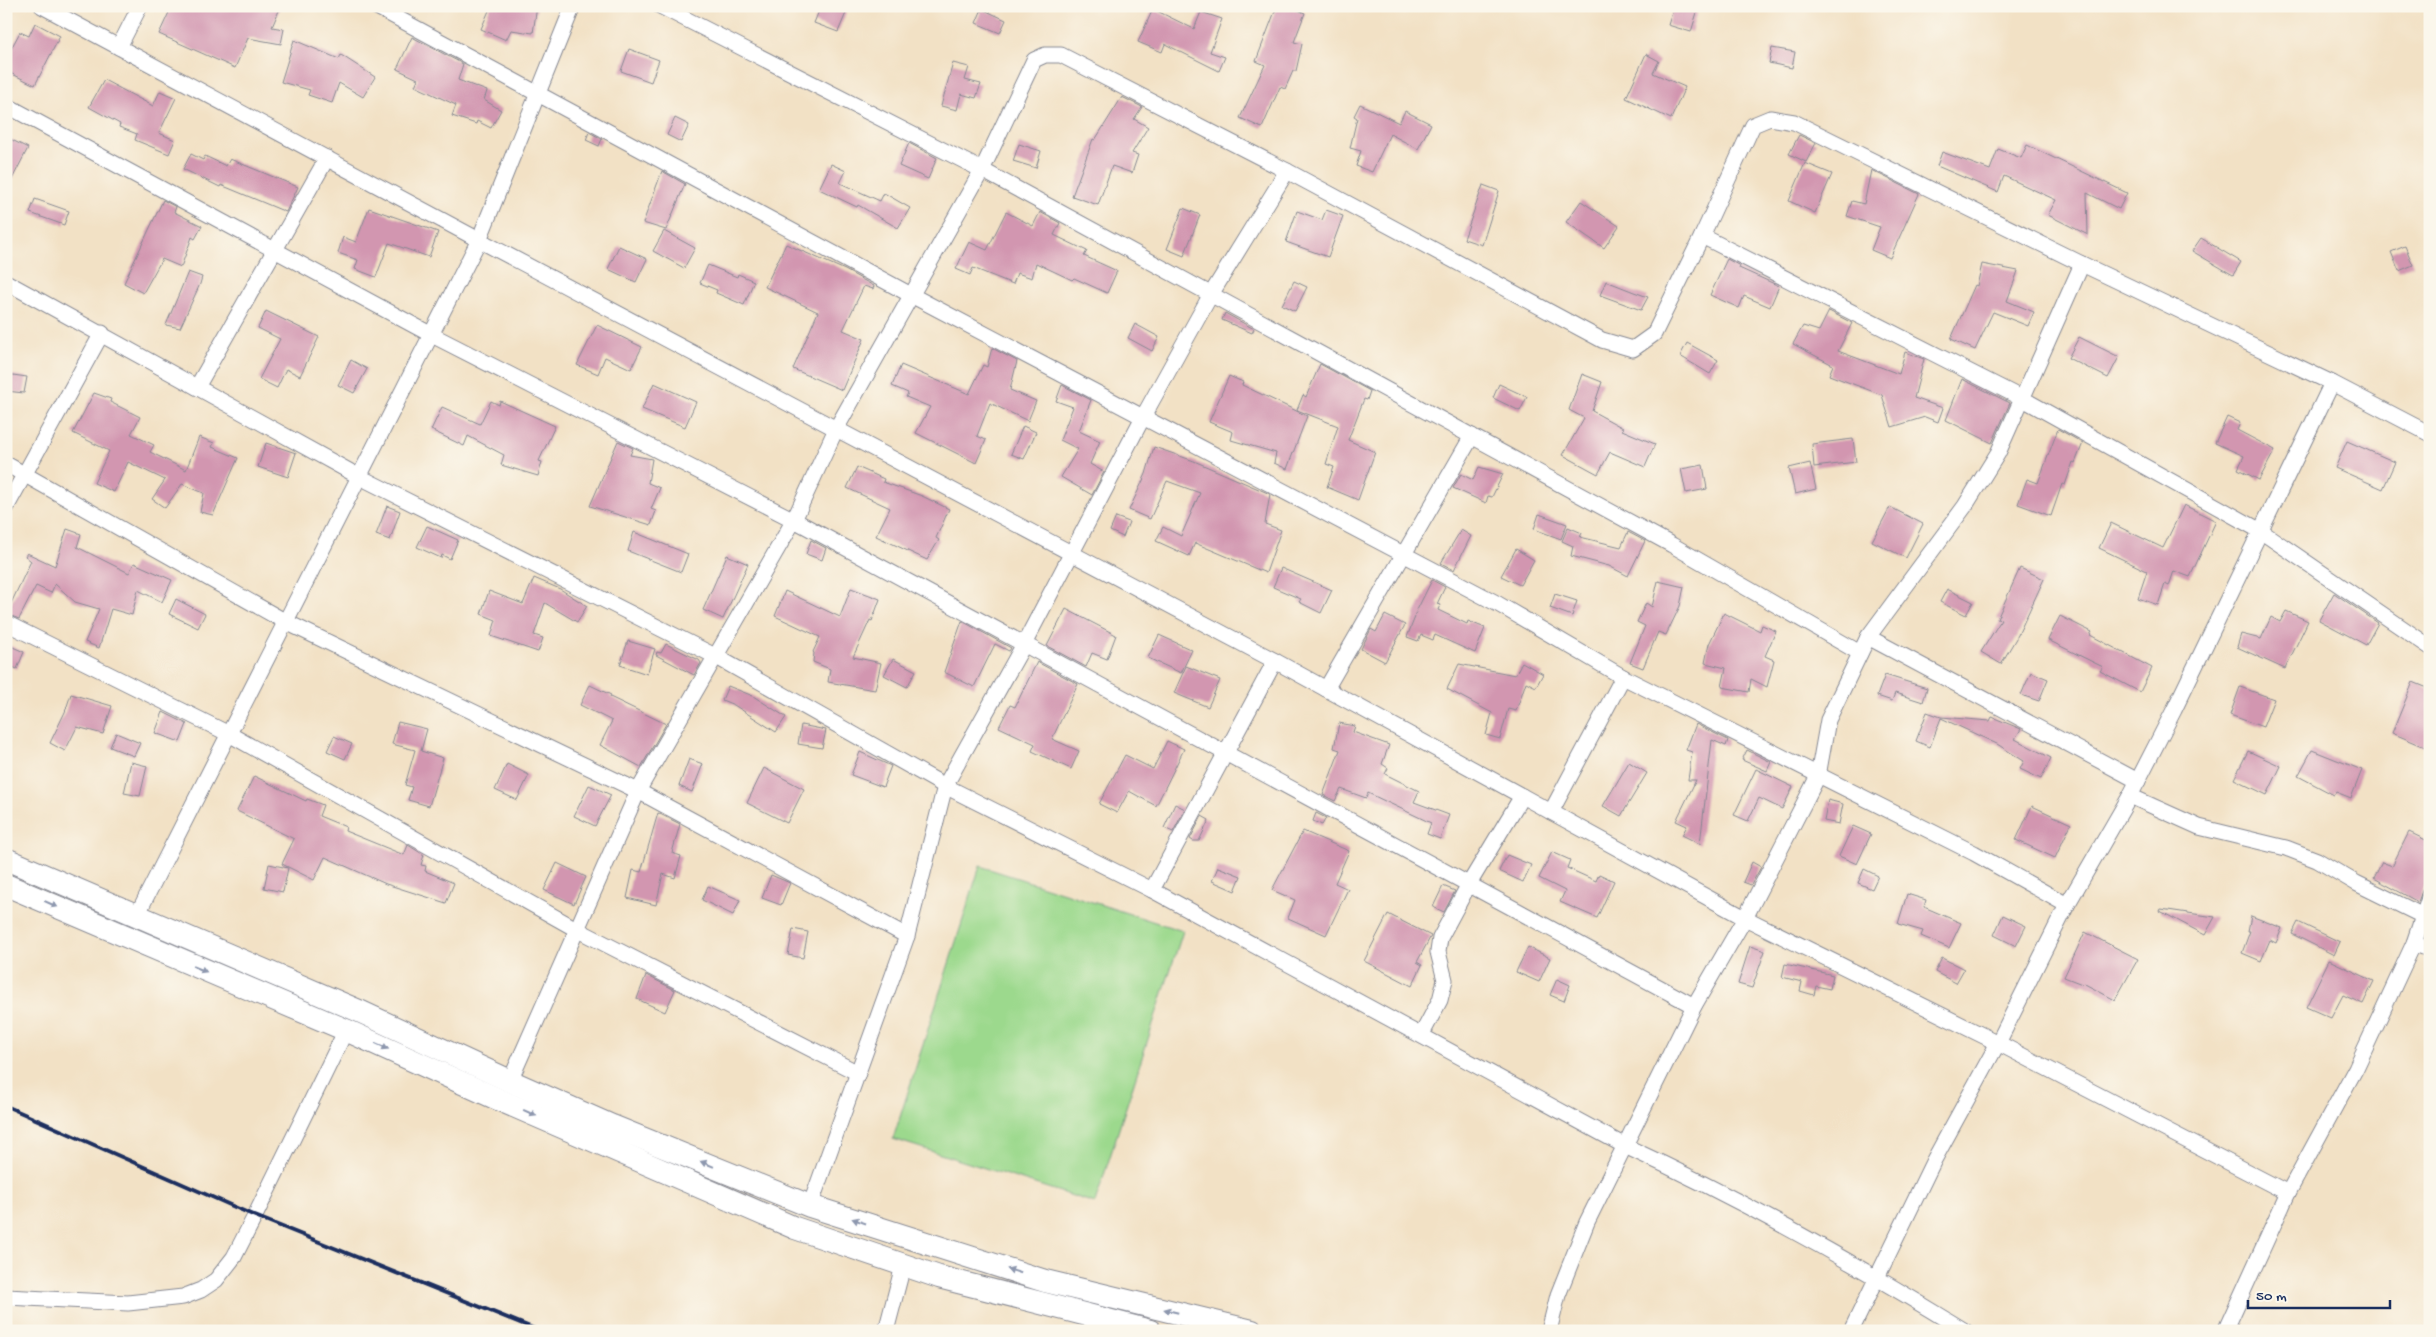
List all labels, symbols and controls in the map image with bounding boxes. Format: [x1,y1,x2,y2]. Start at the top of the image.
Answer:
one-way arrow [44,901,58,909]
one-way arrow [193,965,207,973]
one-way arrow [375,1043,389,1051]
one-way arrow [523,1110,537,1118]
one-way arrow [699,1160,714,1168]
one-way arrow [851,1217,866,1225]
one-way arrow [1006,1267,1021,1274]
scale bar [2248,1277,2391,1309]
text: 50 m [2256,1288,2287,1306]
one-way arrow [1163,1307,1178,1315]

